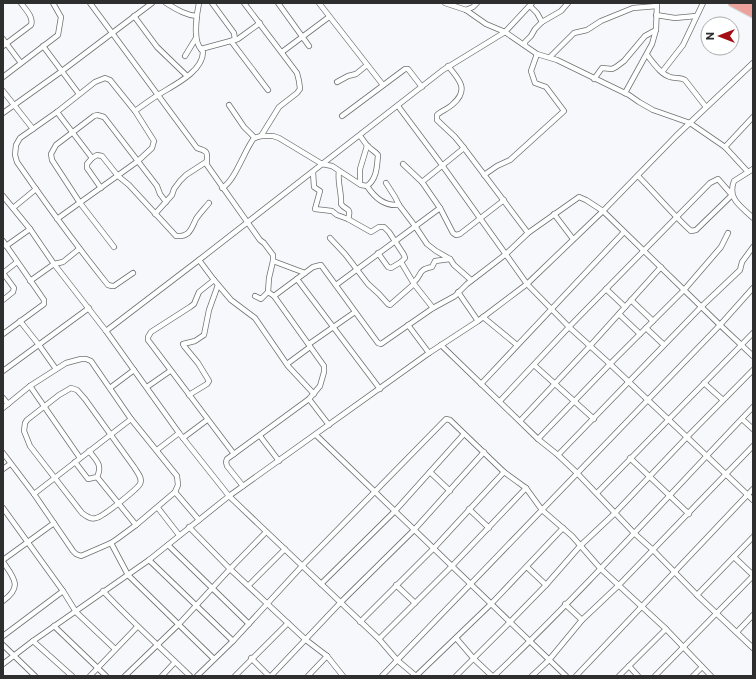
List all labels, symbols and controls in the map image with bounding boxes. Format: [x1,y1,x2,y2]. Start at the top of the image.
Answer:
north arrow [700,16,740,56]
text: N [703,32,716,40]

